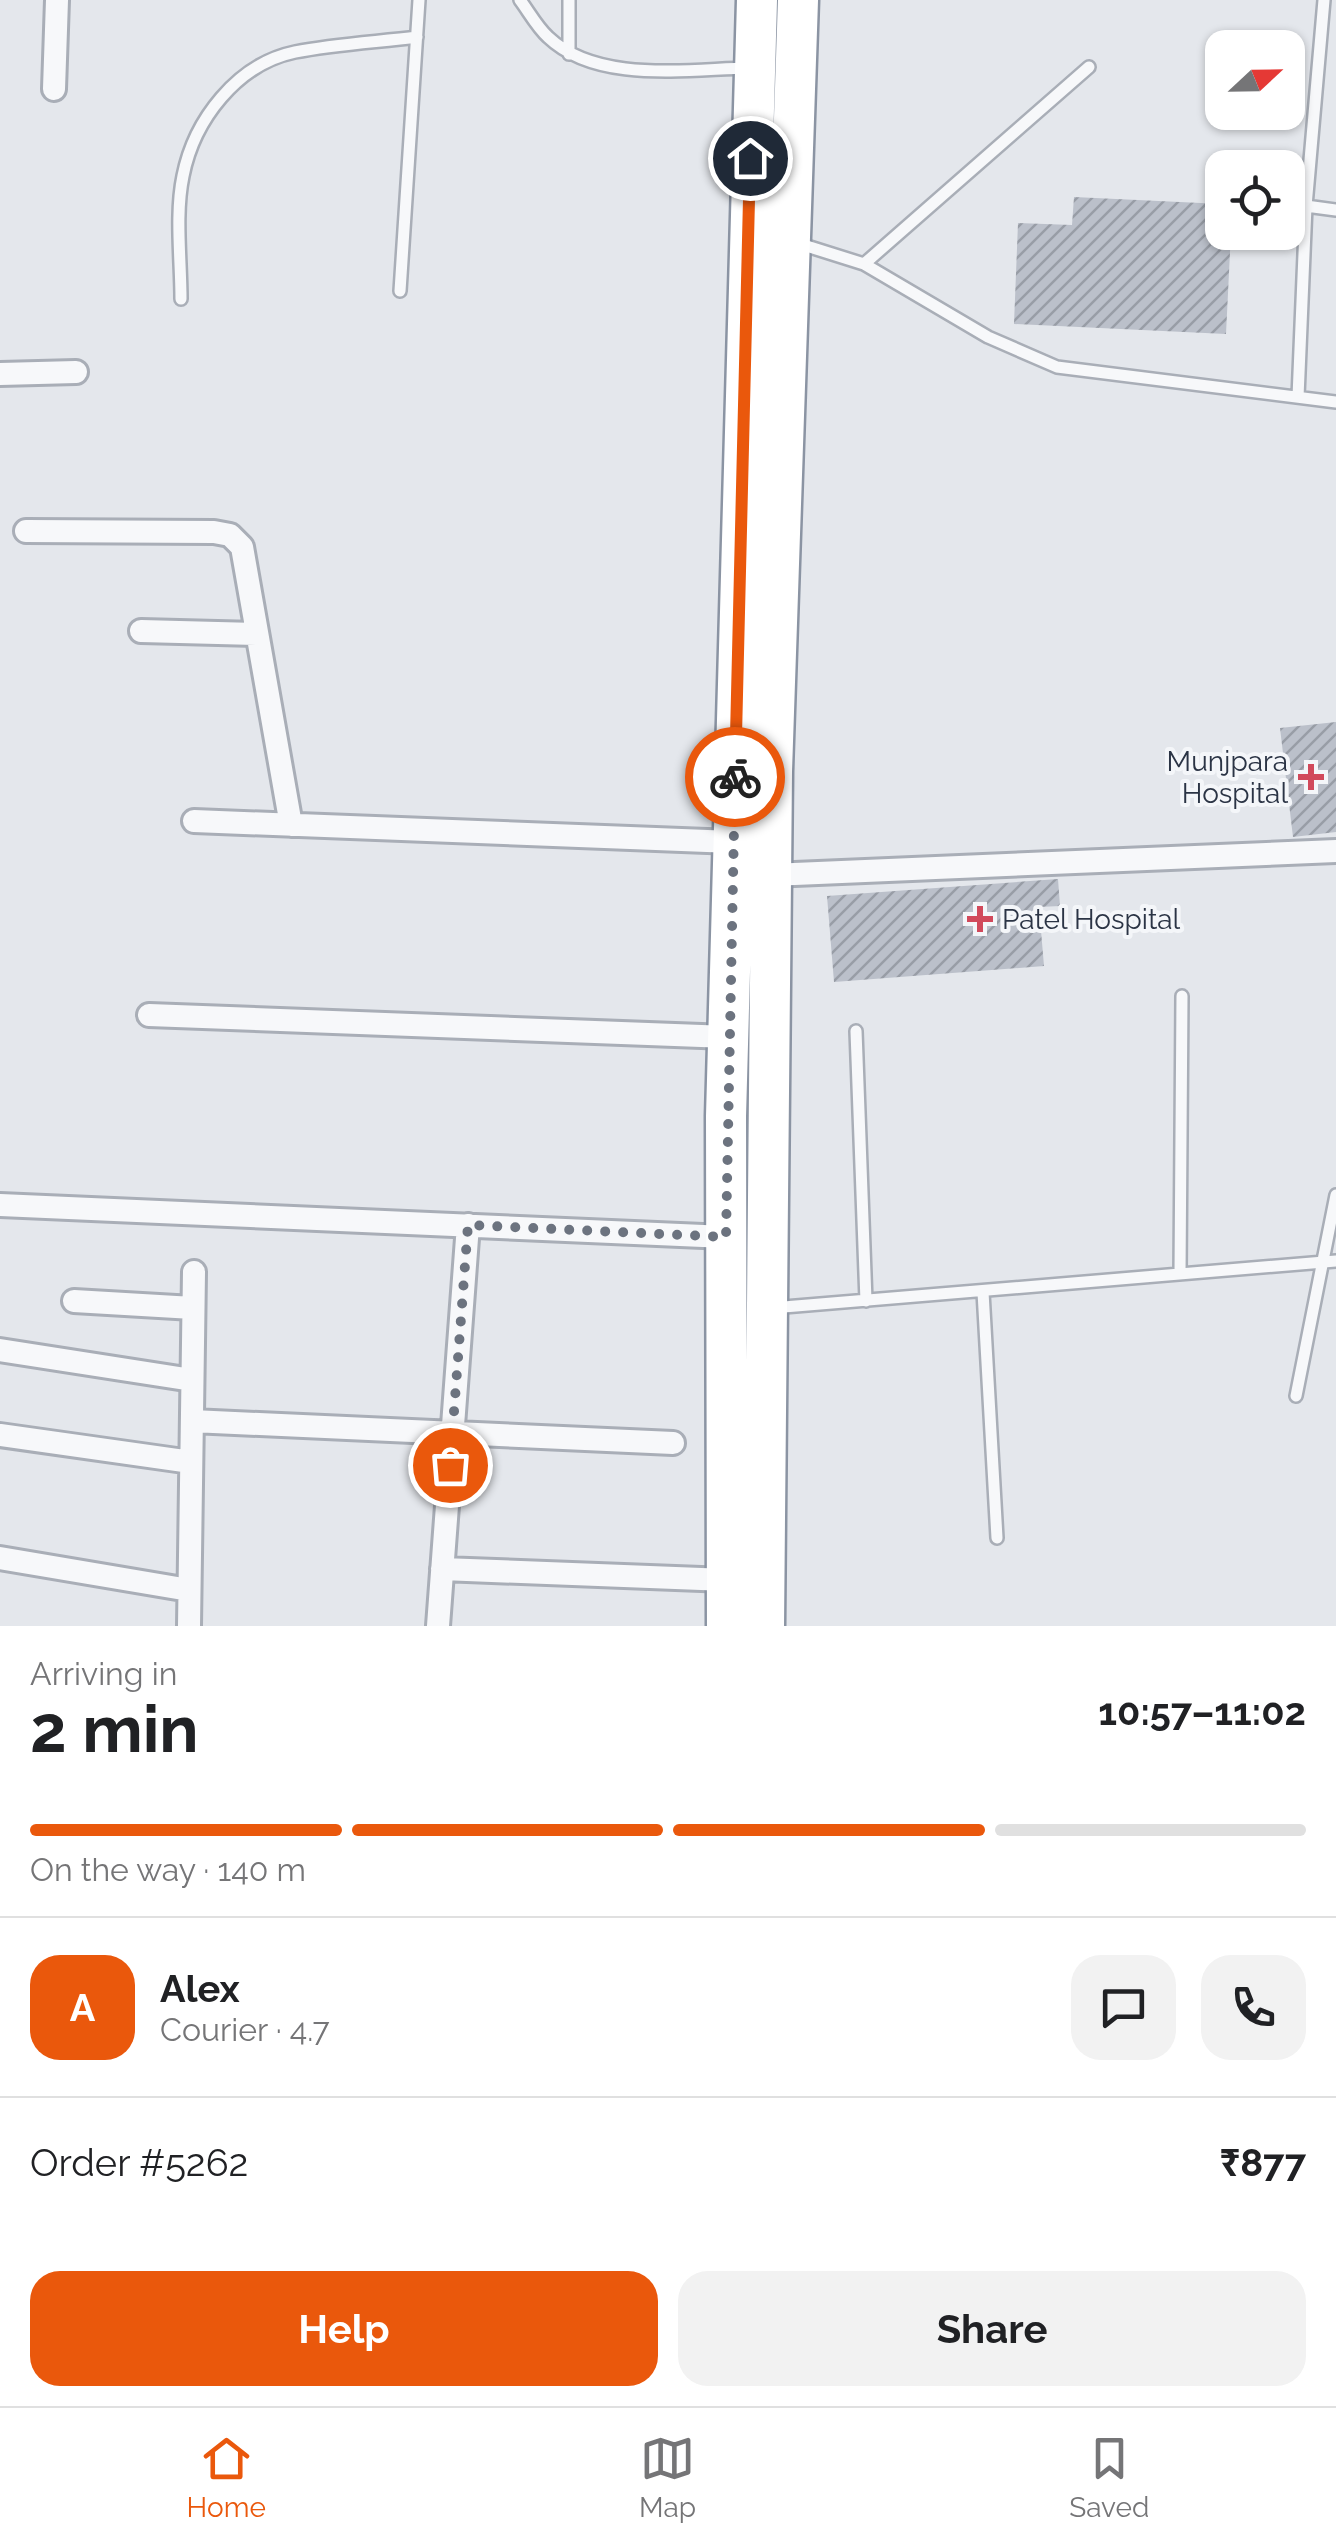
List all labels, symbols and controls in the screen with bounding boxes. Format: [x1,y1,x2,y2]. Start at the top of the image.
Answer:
north arrow [1205,30,1305,130]
map controls [1205,30,1305,250]
pin [708,116,793,201]
icon: home [723,131,778,186]
button: locate [1205,150,1305,250]
courier [685,727,785,827]
place label: Munjpara Hospital [1167,745,1288,810]
icon: bike [708,750,763,805]
marker: Munjpara Hospital [1298,764,1324,790]
place label: Patel Hospital [1002,903,1181,936]
marker: Patel Hospital [967,906,993,932]
pin [408,1423,493,1508]
icon: bag [423,1438,478,1493]
text: Arriving in [30,1655,177,1692]
text: 10:57–11:02 [1098,1689,1306,1734]
text: 2 min [30,1691,199,1767]
text: On the way · 140 m [30,1851,306,1888]
button: chat [1071,1955,1176,2060]
button: phone [1201,1955,1306,2060]
text: Alex [160,1966,240,2011]
text: A [70,1985,95,2030]
text: Courier · 4.7 [160,2011,330,2048]
text: Order #5262 [30,2140,248,2185]
text: ₹877 [1220,2140,1306,2185]
button: Help [30,2271,658,2386]
button: Share [678,2271,1306,2386]
tab: Home [187,2431,266,2524]
tab: Map [639,2431,696,2524]
tab: Saved [1069,2431,1149,2524]

